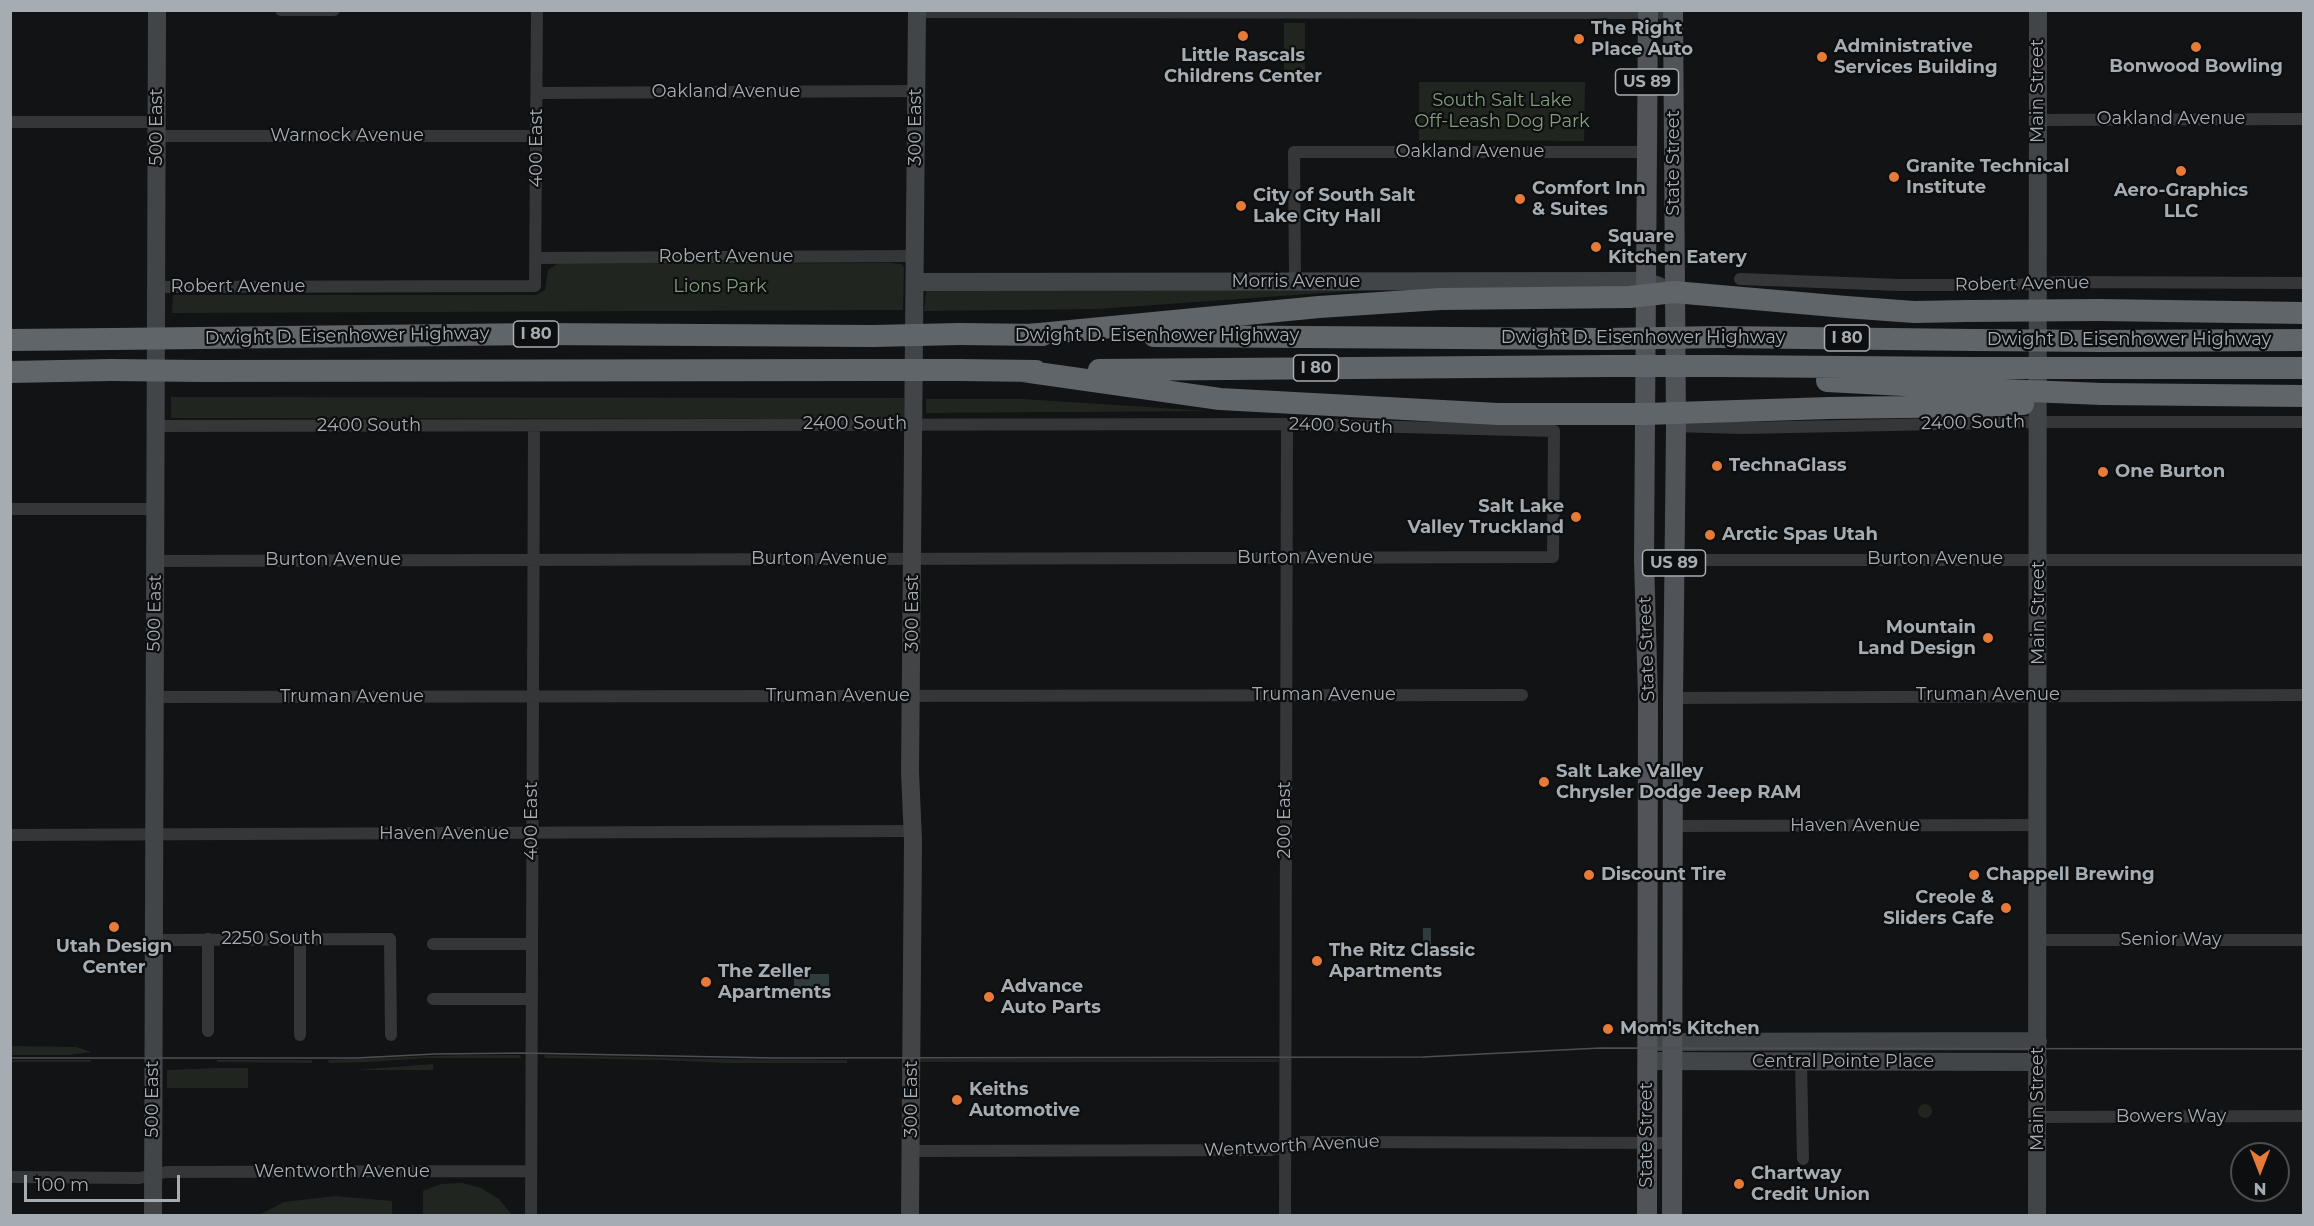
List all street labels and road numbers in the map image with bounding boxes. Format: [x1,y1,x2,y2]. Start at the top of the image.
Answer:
street label: Main Street [2027,39,2049,143]
road number: US 89 [1616,69,1678,95]
street label: Oakland Avenue [652,81,800,103]
street label: 500 East [146,88,168,166]
street label: 300 East [905,88,927,166]
street label: 400 East [526,108,548,188]
street label: Oakland Avenue [2097,108,2245,130]
street label: State Street [1663,110,1685,216]
street label: Warnock Avenue [270,125,424,147]
street label: Oakland Avenue [1396,141,1544,163]
street label: Robert Avenue [659,246,793,268]
street label: Morris Avenue [1232,271,1360,293]
street label: Robert Avenue [1954,272,2090,296]
street label: Robert Avenue [171,276,305,298]
road number: I 80 [514,321,558,347]
street label: Dwight D. Eisenhower Highway [205,323,489,349]
street label: Dwight D. Eisenhower Highway [1015,325,1299,347]
road number: I 80 [1824,325,1870,351]
street label: Dwight D. Eisenhower Highway [1501,327,1785,349]
street label: Dwight D. Eisenhower Highway [1987,329,2271,351]
road number: I 80 [1294,355,1338,381]
street label: 2400 South [1921,411,2025,435]
street label: 2400 South [803,413,907,435]
street label: 2400 South [1289,413,1393,439]
street label: 2400 South [317,415,421,437]
street label: Burton Avenue [1237,547,1373,569]
street label: Burton Avenue [751,548,887,570]
street label: Burton Avenue [1867,548,2003,570]
street label: Burton Avenue [265,549,401,571]
road number: US 89 [1642,550,1706,576]
street label: Main Street [2028,561,2050,665]
street label: 500 East [144,574,166,652]
street label: 300 East [902,574,924,652]
street label: State Street [1634,596,1660,702]
street label: Truman Avenue [1252,684,1396,706]
street label: Truman Avenue [1916,684,2060,706]
street label: Truman Avenue [766,685,910,707]
street label: Truman Avenue [280,686,424,708]
street label: 400 East [521,781,543,861]
street label: 200 East [1274,781,1296,859]
street label: Haven Avenue [1790,815,1920,837]
street label: Haven Avenue [379,823,509,845]
street label: 2250 South [221,928,323,950]
street label: Senior Way [2120,929,2222,951]
street label: Main Street [2027,1047,2049,1151]
street label: Central Pointe Place [1752,1051,1934,1073]
street label: 500 East [142,1060,164,1138]
street label: 300 East [901,1060,923,1138]
street label: State Street [1636,1082,1658,1188]
street label: Bowers Way [2116,1106,2226,1128]
street label: Wentworth Avenue [1204,1131,1380,1161]
street label: Wentworth Avenue [254,1161,430,1183]

